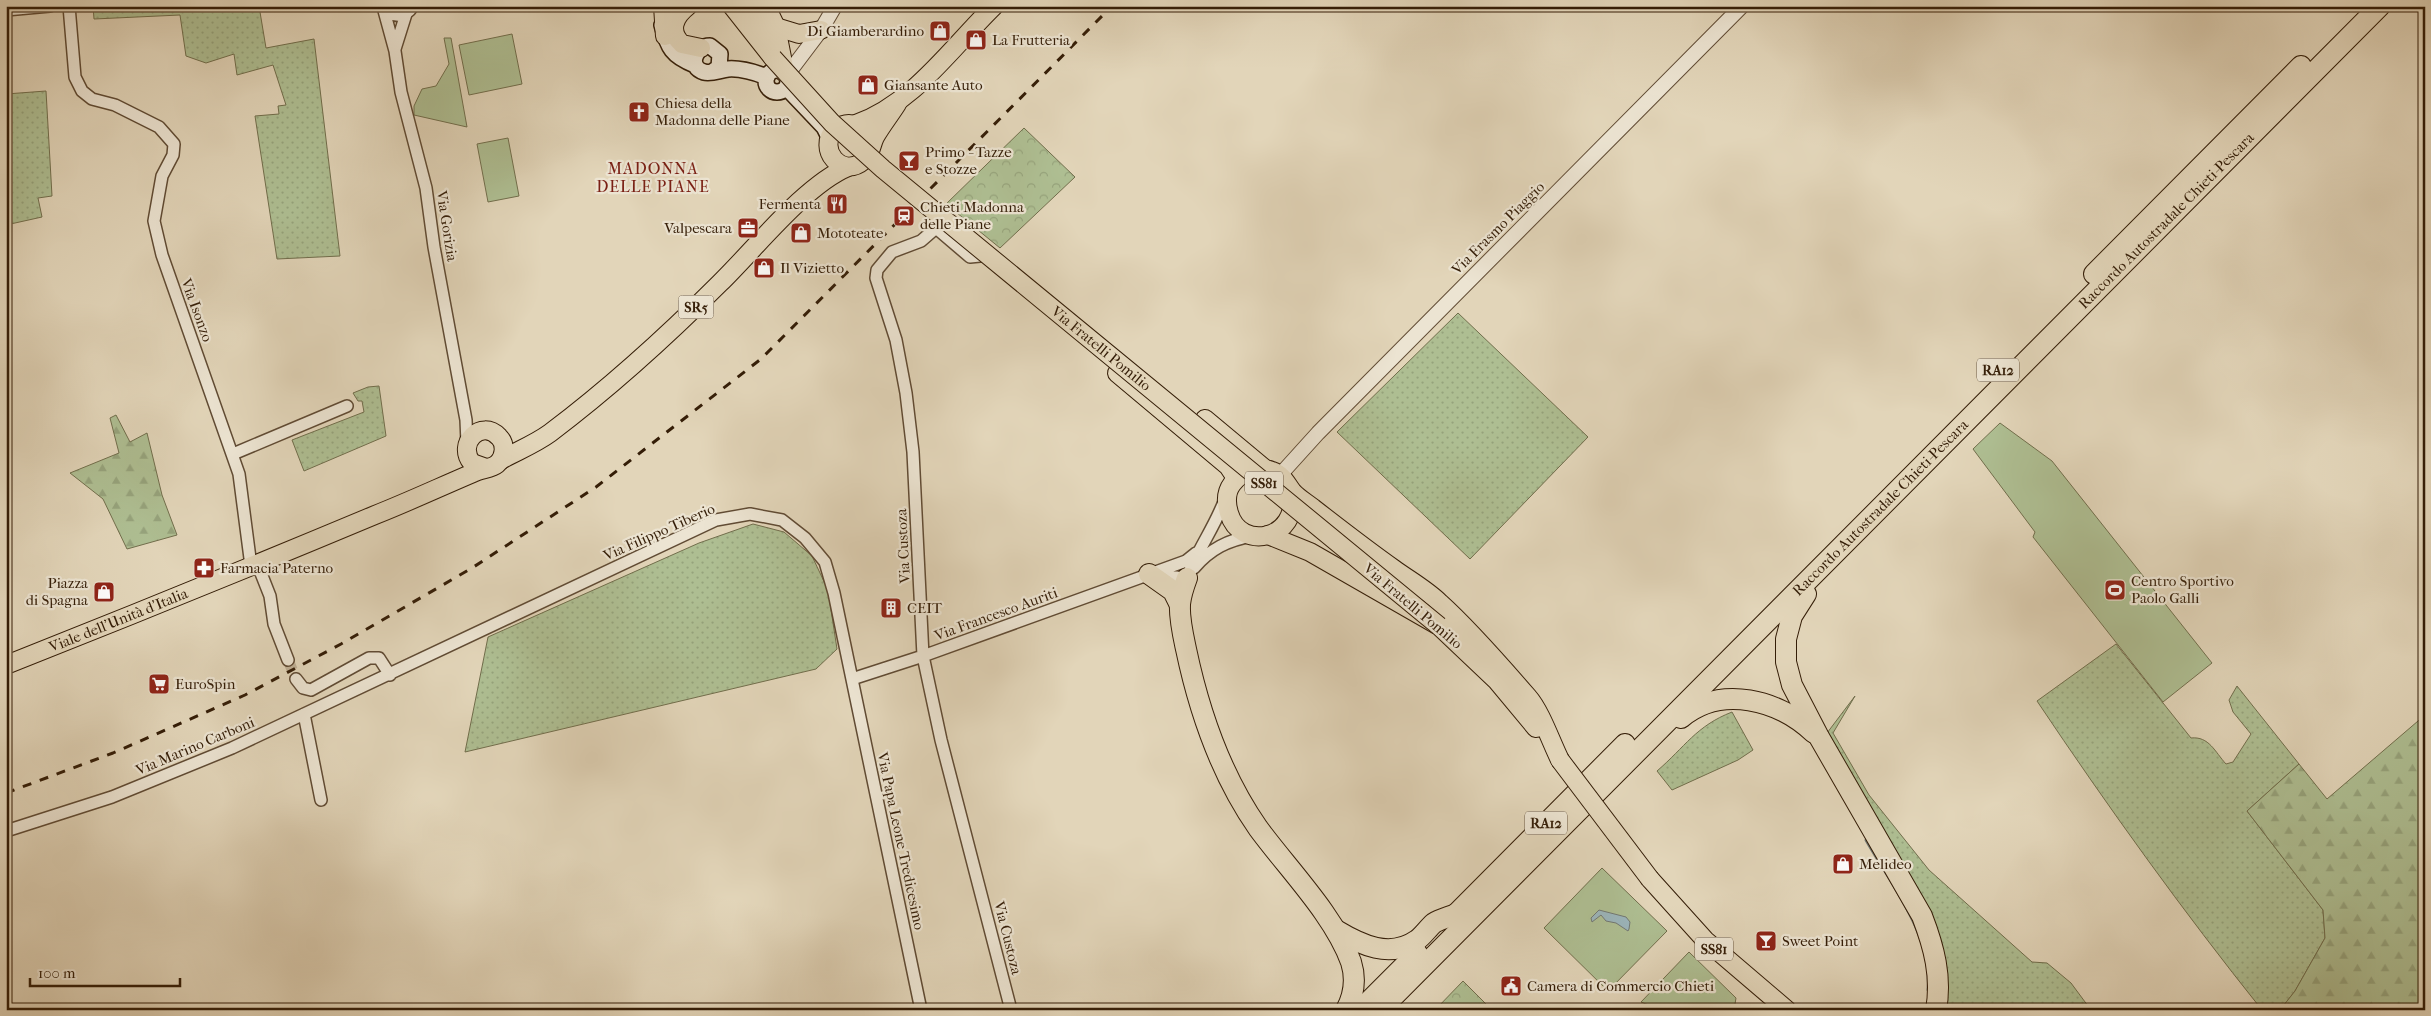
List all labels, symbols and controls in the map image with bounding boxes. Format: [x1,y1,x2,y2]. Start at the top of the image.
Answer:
shop icon: Di Giamberardino [928,19,952,43]
place label: Di Giamberardino [807,22,924,40]
shop icon: La Frutteria [964,28,988,52]
place label: La Frutteria [992,31,1071,49]
shop icon: Giansante Auto [856,73,880,97]
place label: Giansante Auto [884,76,983,94]
place label: Chiesa della Madonna delle Piane [655,94,790,129]
church icon: Chiesa della Madonna delle Piane [627,100,651,124]
street label: Raccordo Autostradale Chieti-Pescara [2074,128,2259,313]
place label: Primo - Tazze e Stozze [925,143,1012,178]
bar icon: Primo - Tazze e Stozze [897,149,921,173]
district label: MADONNA DELLE PIANE [596,159,710,196]
street label: Via Erasmo Piaggio [1447,178,1548,279]
street label: Via Gorizia [432,188,462,264]
restaurant icon: Fermenta [825,192,849,216]
place label: Fermenta [759,195,822,213]
place label: Chieti Madonna delle Piane [920,198,1025,233]
station icon: Chieti Madonna delle Piane [892,204,916,228]
office icon: Valpescara [736,216,760,240]
place label: Valpescara [663,219,733,237]
shop icon: Mototeate [789,221,813,245]
place label: Mototeate [817,224,884,242]
shop icon: Il Vizietto [752,256,776,280]
place label: Il Vizietto [780,259,844,277]
street label: Via Isonzo [177,275,217,345]
road number: SR5 [678,296,714,318]
street label: Via Fratelli Pomilio [1047,302,1155,395]
road number: RA12 [1977,358,2019,382]
street label: Raccordo Autostradale Chieti-Pescara [1789,415,1973,600]
road number: SS81 [1245,472,1283,494]
street label: Via Filippo Tiberio [600,499,718,565]
street label: Via Custoza [892,507,914,585]
pharmacy icon: Farmacia Paterno [192,556,216,580]
place label: Farmacia Paterno [220,559,334,577]
street label: Via Fratelli Pomilio [1359,559,1466,653]
place label: Centro Sportivo Paolo Galli [2131,572,2234,607]
place label: Piazza di Spagna [26,574,89,609]
sports icon: Centro Sportivo Paolo Galli [2103,578,2127,602]
shop icon: Piazza di Spagna [92,580,116,604]
street label: Via Francesco Auriti [931,583,1061,645]
street label: Viale dell'Unità d'Italia [46,584,191,656]
building icon: CEIT [879,596,903,620]
place label: CEIT [907,599,943,617]
supermarket icon: EuroSpin [147,672,171,696]
place label: EuroSpin [175,675,236,693]
street label: Via Marino Carboni [132,713,258,780]
street label: Via Papa Leone Tredicesimo [873,750,929,932]
road number: RA12 [1525,811,1567,834]
shop icon: Melideo [1831,852,1855,876]
place label: Melideo [1859,855,1912,873]
street label: Via Custoza [990,898,1026,978]
bar icon: Sweet Point [1754,929,1778,953]
place label: Sweet Point [1782,932,1859,950]
road number: SS81 [1695,938,1733,961]
scale bar [30,956,180,988]
text: 100 m [38,964,76,982]
public building icon: Camera di Commercio Chieti [1499,974,1523,998]
place label: Camera di Commercio Chieti [1527,977,1715,995]

